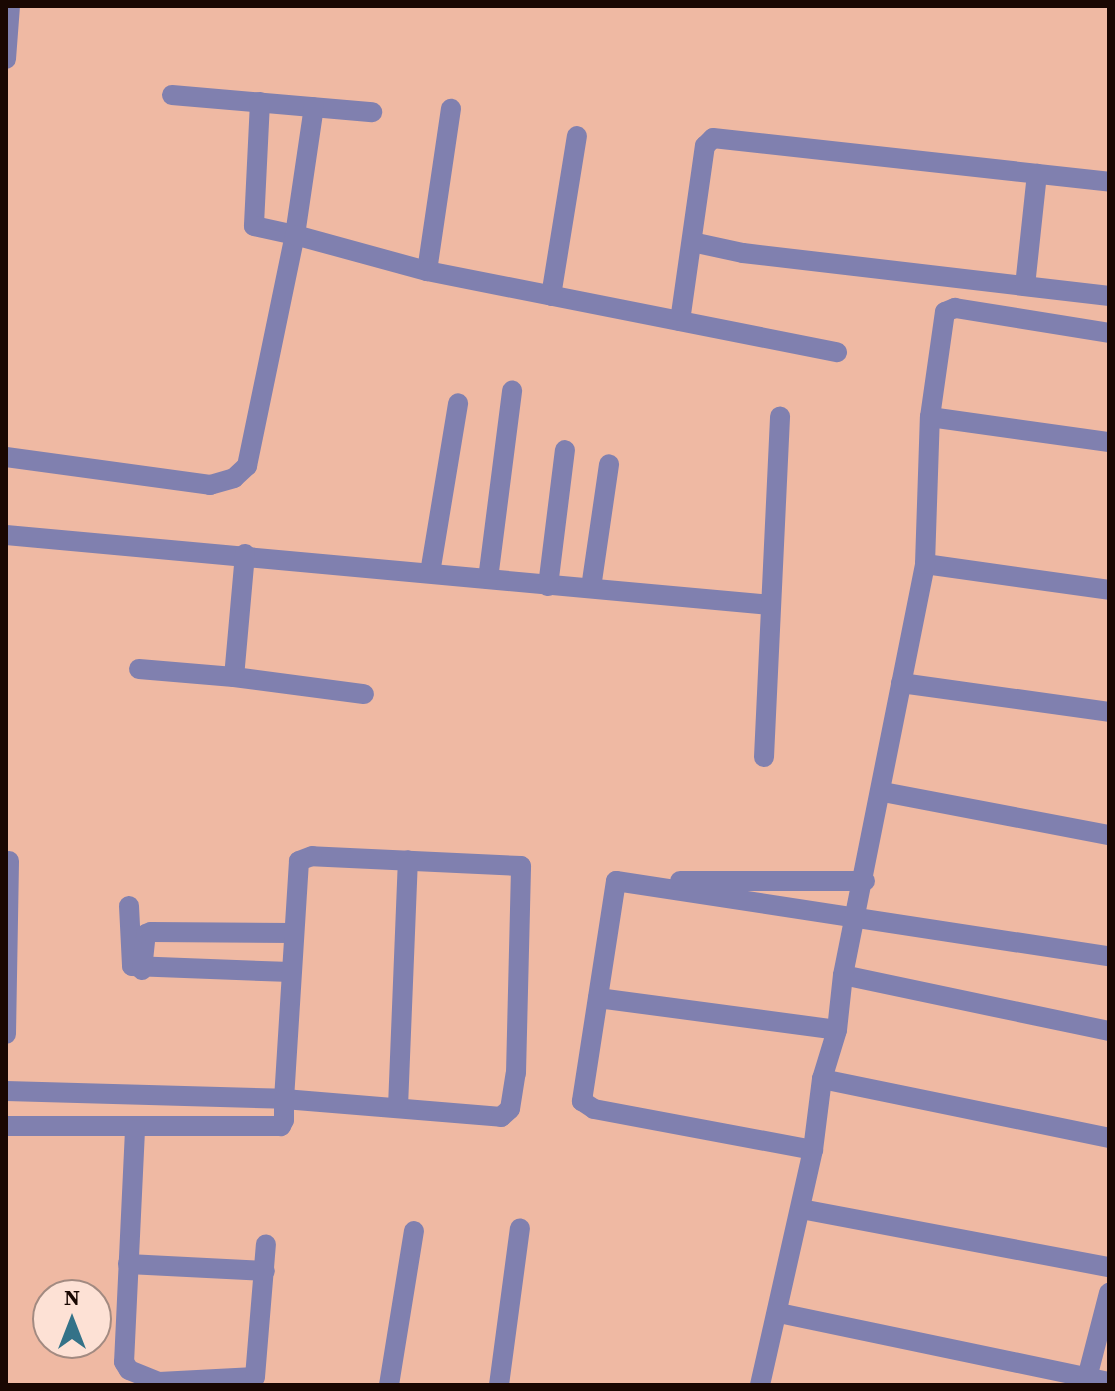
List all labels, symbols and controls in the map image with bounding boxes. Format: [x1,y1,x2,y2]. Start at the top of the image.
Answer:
north arrow [32,1279,112,1359]
text: N [64,1282,80,1312]

